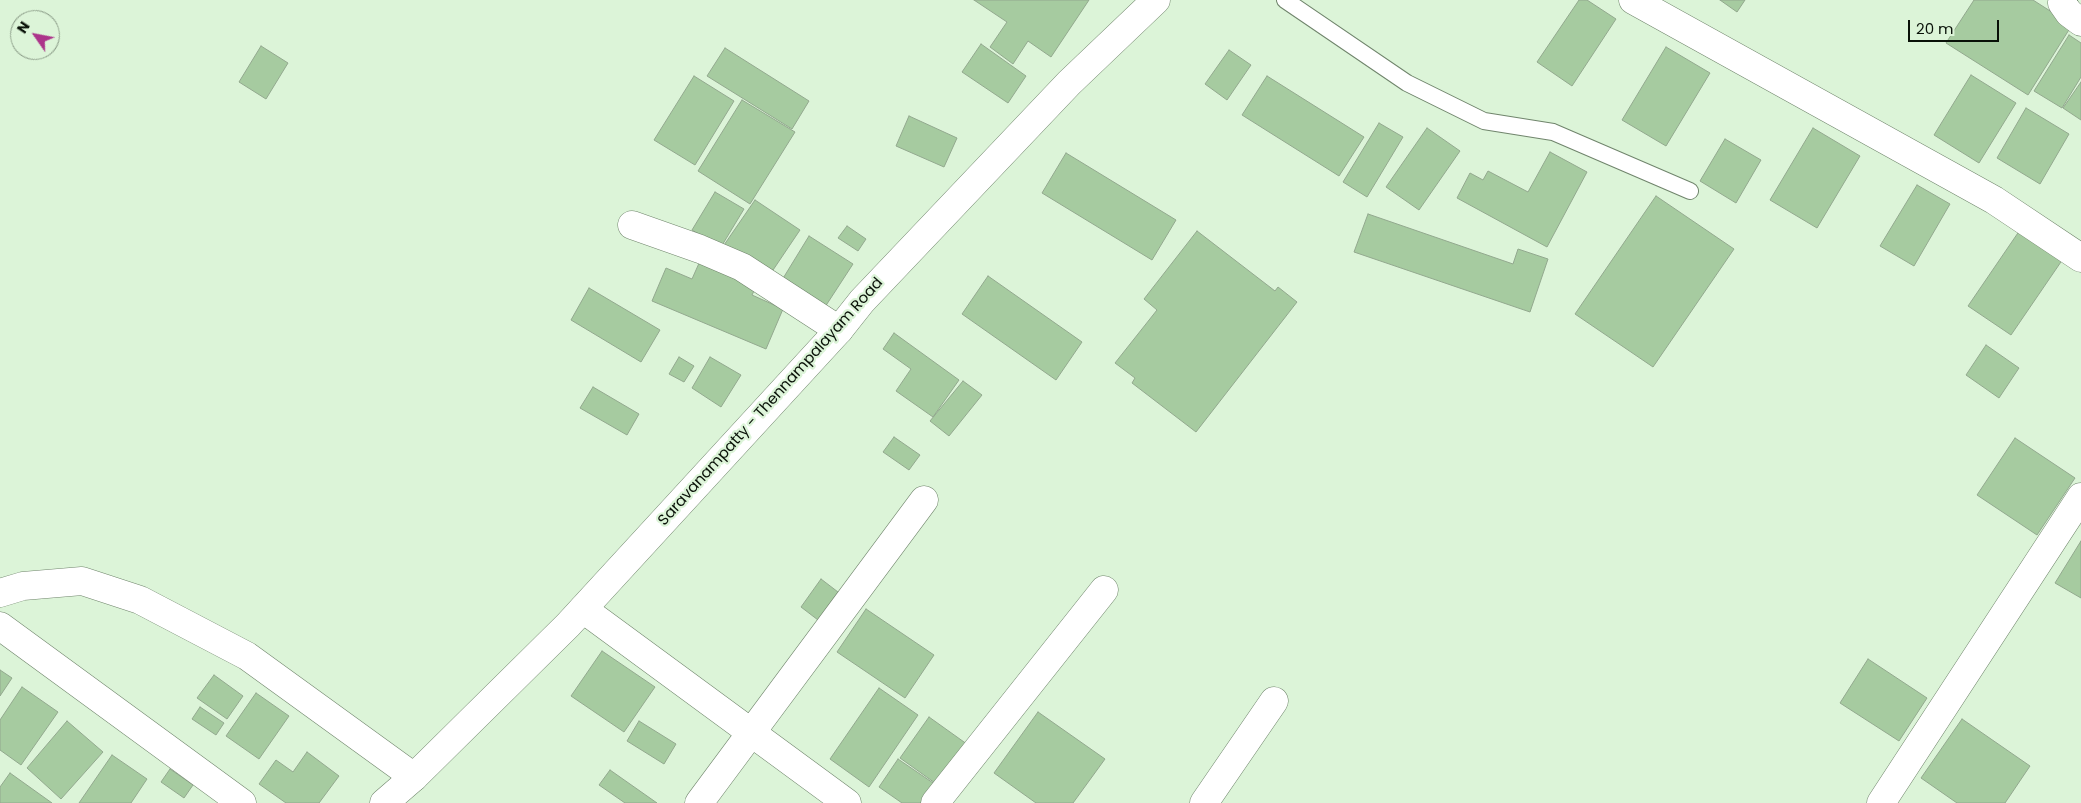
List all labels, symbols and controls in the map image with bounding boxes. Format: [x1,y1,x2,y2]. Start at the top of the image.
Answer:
north arrow [10,10,60,60]
scale bar [1911,10,2002,42]
text: N [12,18,35,37]
text: 20 m [1916,18,1954,39]
street label: Saravanampatty - Thennampalayam Road [655,274,887,530]

